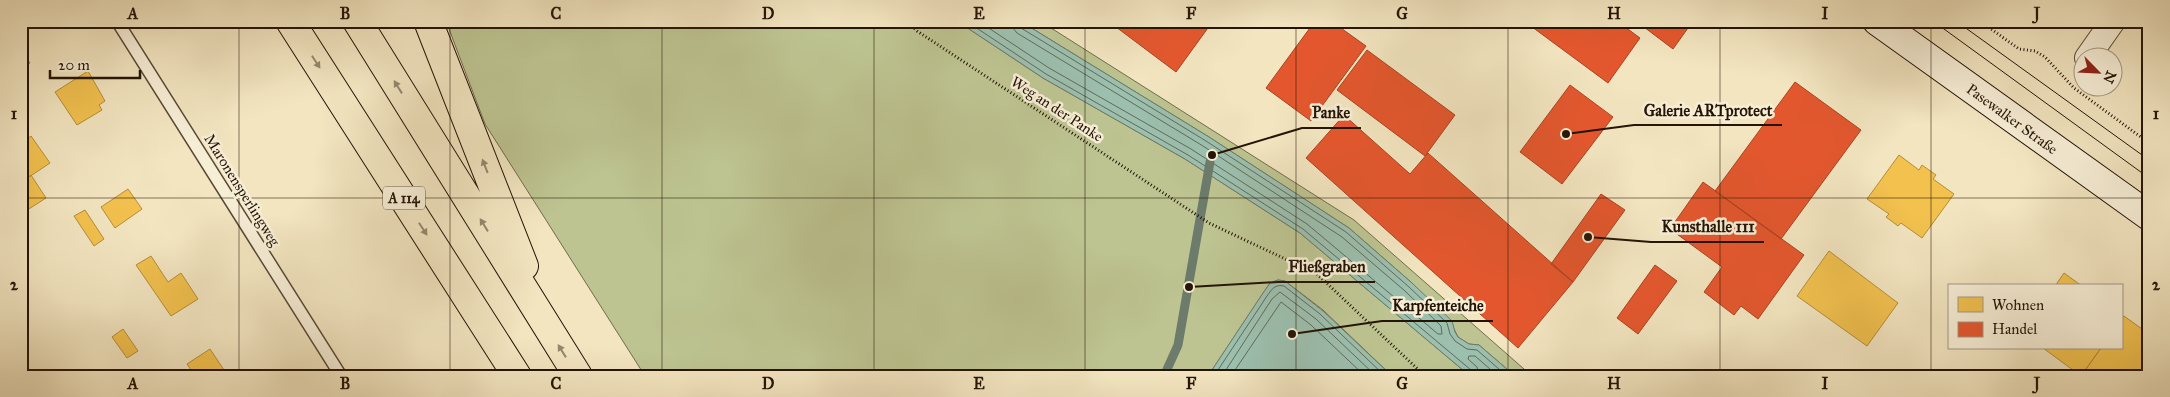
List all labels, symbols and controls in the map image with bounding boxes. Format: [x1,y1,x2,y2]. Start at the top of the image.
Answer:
text: A [127,4,139,23]
text: B [340,4,350,23]
text: C [551,4,562,23]
text: D [762,4,775,23]
text: E [973,4,985,23]
text: F [1186,4,1197,23]
text: G [1396,4,1408,23]
text: H [1607,4,1621,23]
text: I [1822,4,1829,23]
text: J [2032,4,2041,24]
scale bar [50,48,140,80]
north arrow [2072,48,2122,98]
text: 20 m [58,56,90,74]
one-way arrow [312,56,321,69]
text: N [2099,68,2120,86]
street label: Weg an der Panke [1008,73,1106,145]
street label: Pasewalker Straße [1963,80,2061,158]
one-way arrow [393,81,402,94]
callout: Galerie ARTprotect [1634,94,1782,125]
callout: Panke [1302,97,1361,128]
text: Galerie ARTprotect [1644,101,1773,121]
text: Panke [1312,103,1350,122]
text: 1 [11,104,18,123]
text: 1 [2153,104,2160,123]
street label: Maronensperlingweg [200,131,284,250]
one-way arrow [481,158,489,173]
road number: A 114 [383,187,425,210]
callout: Kunsthalle 111 [1651,211,1764,242]
text: Kunsthalle 111 [1661,217,1755,236]
one-way arrow [479,219,488,232]
one-way arrow [418,222,428,235]
callout: Fließgraben [1278,251,1375,282]
text: Fließgraben [1288,257,1366,277]
text: 2 [10,275,19,294]
text: 2 [2152,275,2161,294]
legend [1948,284,2122,350]
callout: Karpfenteiche [1382,290,1493,321]
text: Karpfenteiche [1392,296,1484,316]
text: Wohnen [1992,296,2044,314]
text: Handel [1992,320,2038,338]
one-way arrow [557,344,567,357]
text: A [127,374,139,393]
text: B [340,374,350,393]
text: C [551,374,562,393]
text: D [762,374,775,393]
text: E [973,374,985,393]
text: F [1186,374,1197,393]
text: G [1396,374,1408,393]
text: H [1607,374,1621,393]
text: I [1822,374,1829,393]
text: J [2032,374,2041,394]

